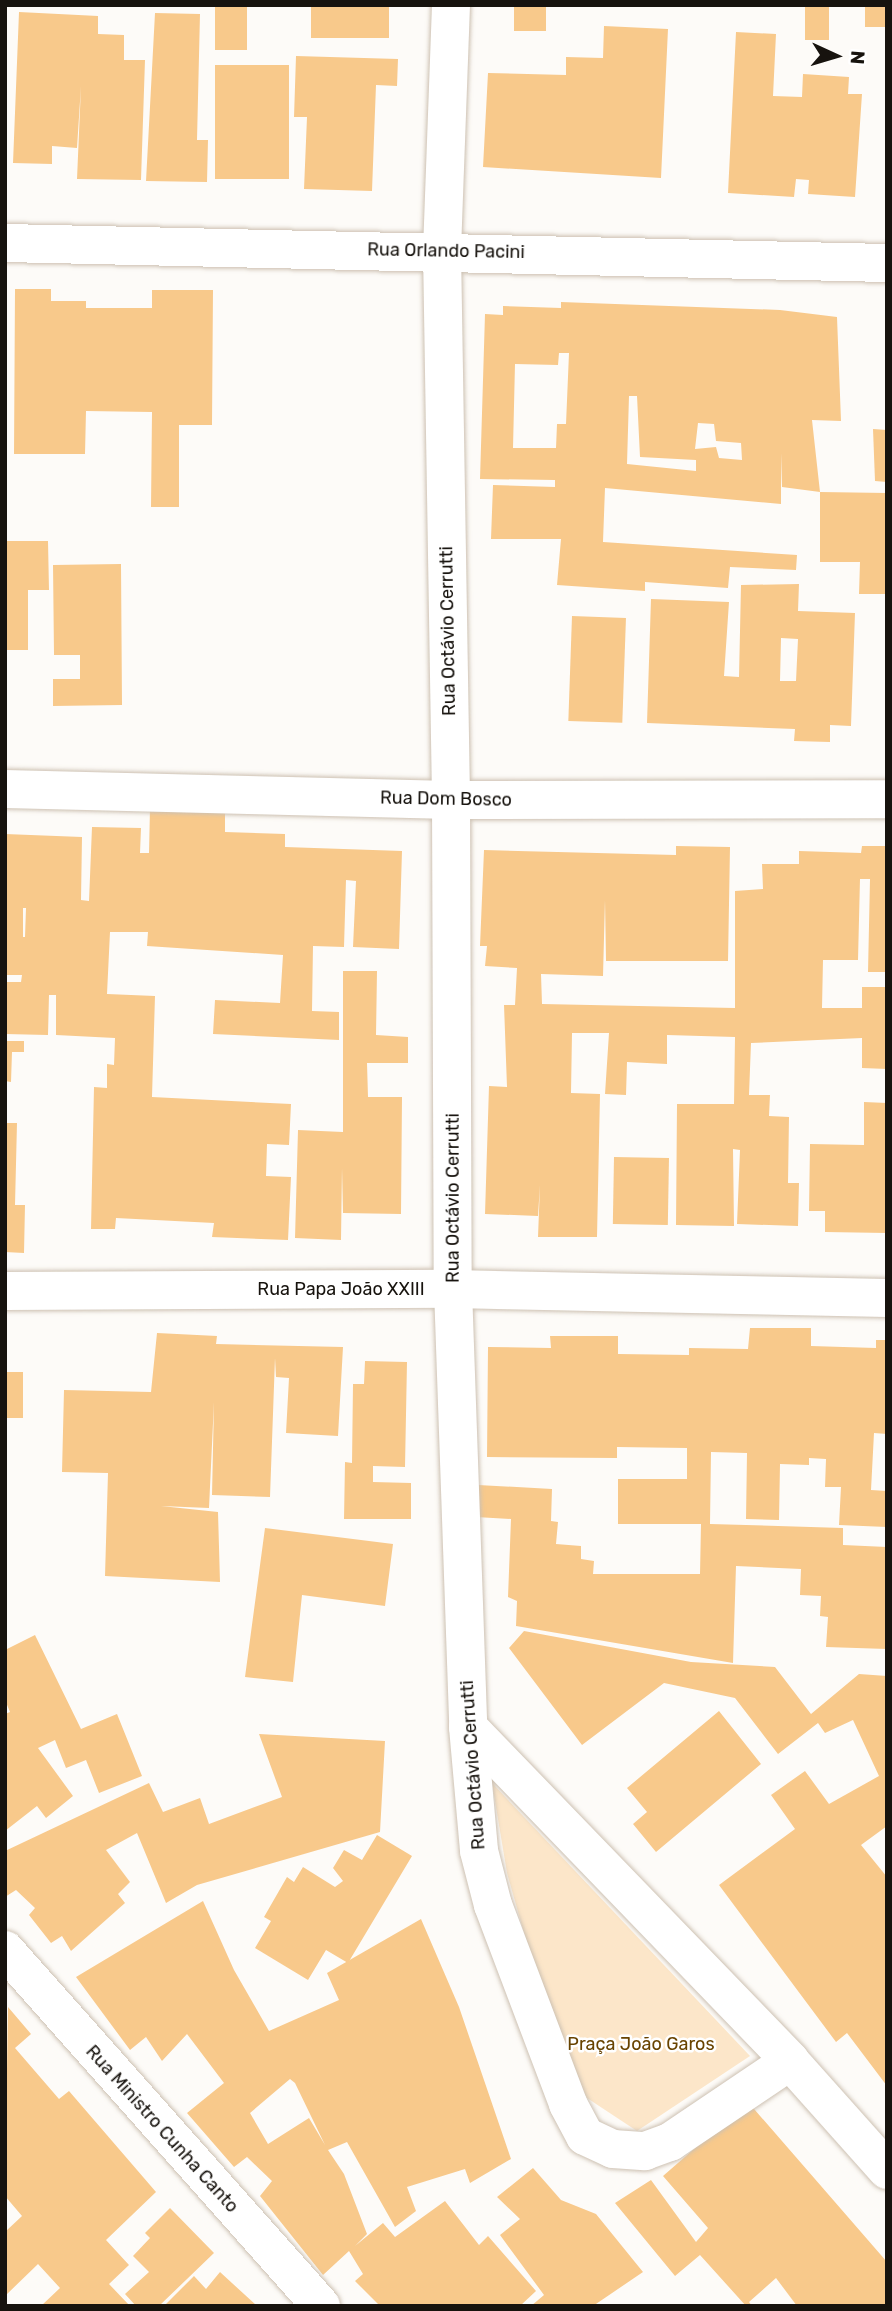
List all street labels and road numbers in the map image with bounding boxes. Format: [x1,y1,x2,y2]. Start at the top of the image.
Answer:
street label: Rua Orlando Pacini [367,239,525,263]
street label: Rua Octávio Cerrutti [436,546,460,716]
street label: Rua Dom Bosco [380,787,512,811]
street label: Rua Octávio Cerrutti [442,1113,464,1283]
street label: Rua Papa João XXIII [257,1278,425,1300]
street label: Rua Octávio Cerrutti [456,1679,490,1851]
street label: Rua Ministro Cunha Canto [81,2041,243,2217]

